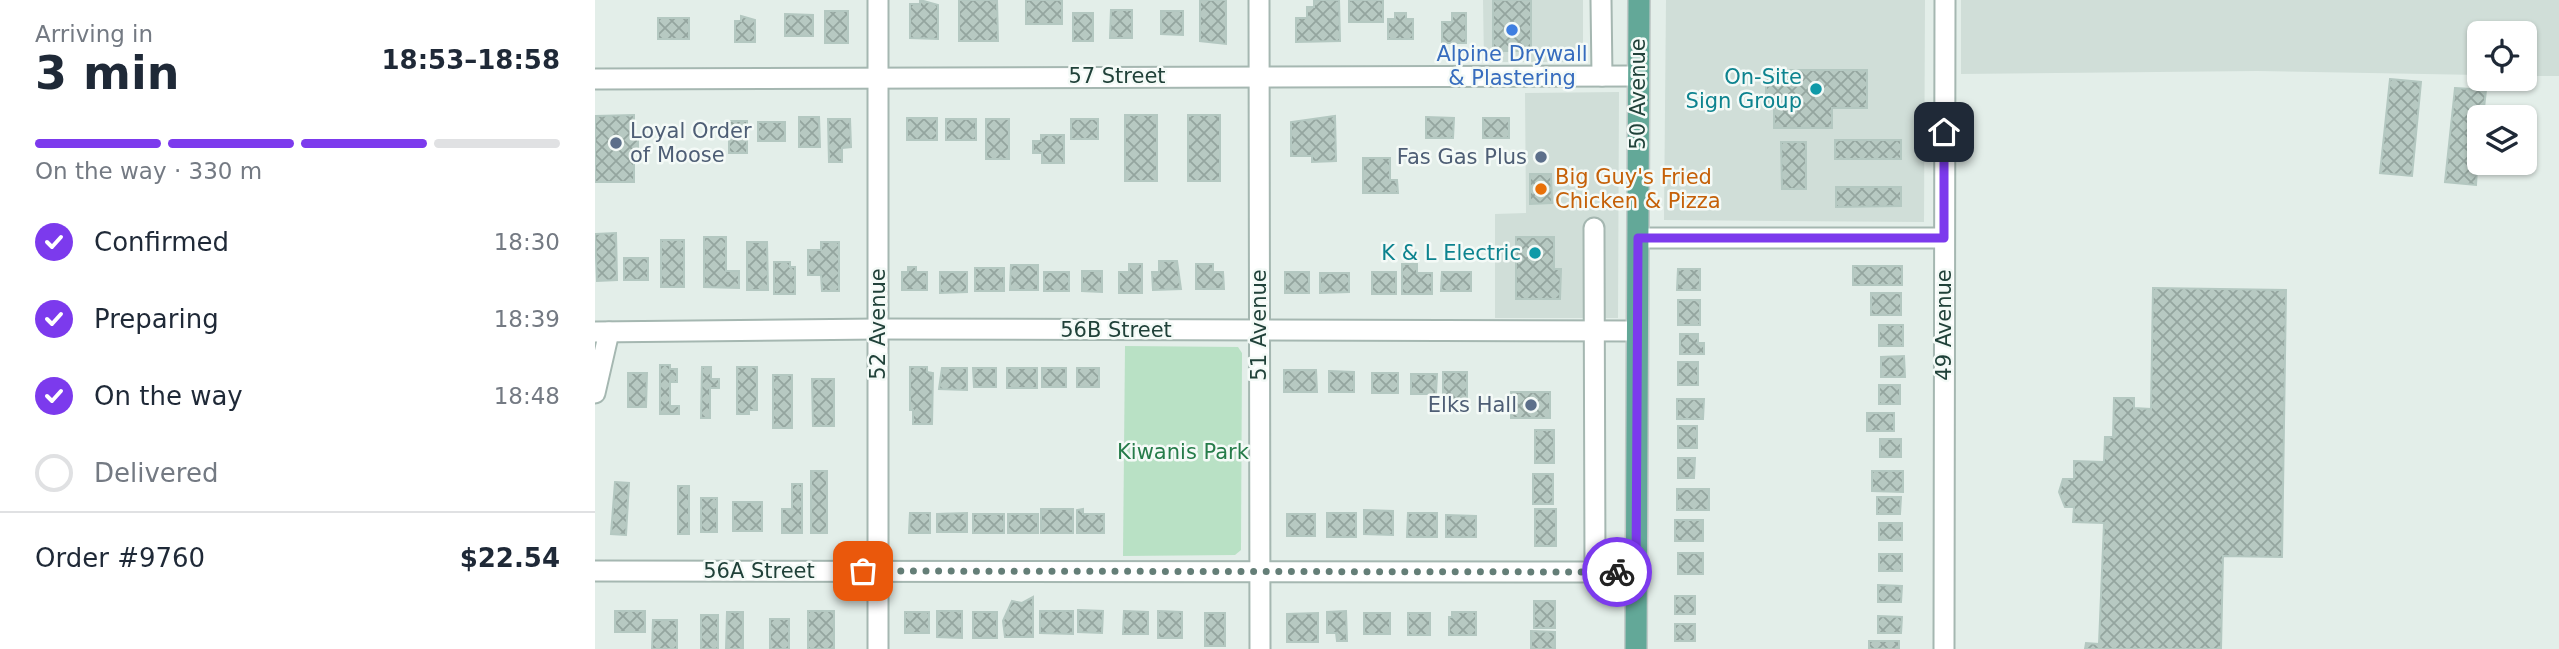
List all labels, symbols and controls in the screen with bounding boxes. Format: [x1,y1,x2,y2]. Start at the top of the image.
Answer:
text: Arriving in [35,21,153,47]
map controls [2467,21,2537,175]
button: locate [2467,21,2537,91]
marker: Alpine Drywall & Plastering [1504,22,1520,38]
street label: 50 Avenue [1626,38,1650,150]
place label: Alpine Drywall & Plastering [1436,42,1588,90]
text: 18:53–18:58 [381,45,560,75]
text: 3 min [35,46,179,100]
street label: 57 Street [1068,64,1166,88]
place label: On-Site Sign Group [1686,65,1802,113]
marker: On-Site Sign Group [1808,81,1824,97]
pin [1914,102,1974,162]
button: layers [2467,105,2537,175]
icon: home [1925,113,1963,151]
place label: Loyal Order of Moose [630,119,752,167]
marker: Loyal Order of Moose [608,135,624,151]
place label: Fas Gas Plus [1397,145,1527,169]
marker: Fas Gas Plus [1533,149,1549,165]
text: On the way · 330 m [35,158,262,184]
place label: Big Guy's Fried Chicken & Pizza [1555,165,1721,213]
marker: Big Guy's Fried Chicken & Pizza [1533,181,1549,197]
icon: check [35,223,73,261]
text: Confirmed [94,227,229,257]
text: 18:30 [494,229,560,255]
place label: K & L Electric [1381,241,1521,265]
marker: K & L Electric [1527,245,1543,261]
street label: 52 Avenue [866,268,890,380]
street label: 51 Avenue [1247,269,1271,381]
street label: 49 Avenue [1932,269,1956,381]
icon: check [35,300,73,338]
text: Preparing [94,304,219,334]
text: 18:39 [494,306,560,332]
street label: 56B Street [1060,318,1172,342]
icon: check [35,377,73,415]
text: On the way [94,381,243,411]
text: 18:48 [494,383,560,409]
place label: Elks Hall [1428,393,1517,417]
marker: Elks Hall [1523,397,1539,413]
park label: Kiwanis Park [1117,440,1250,464]
text: Delivered [94,458,218,488]
courier [1582,537,1652,607]
pin [833,541,893,601]
text: Order #9760 [35,543,205,573]
text: $22.54 [460,543,560,573]
icon: bag [844,552,882,590]
icon: bike [1598,553,1636,591]
street label: 56A Street [703,559,815,583]

